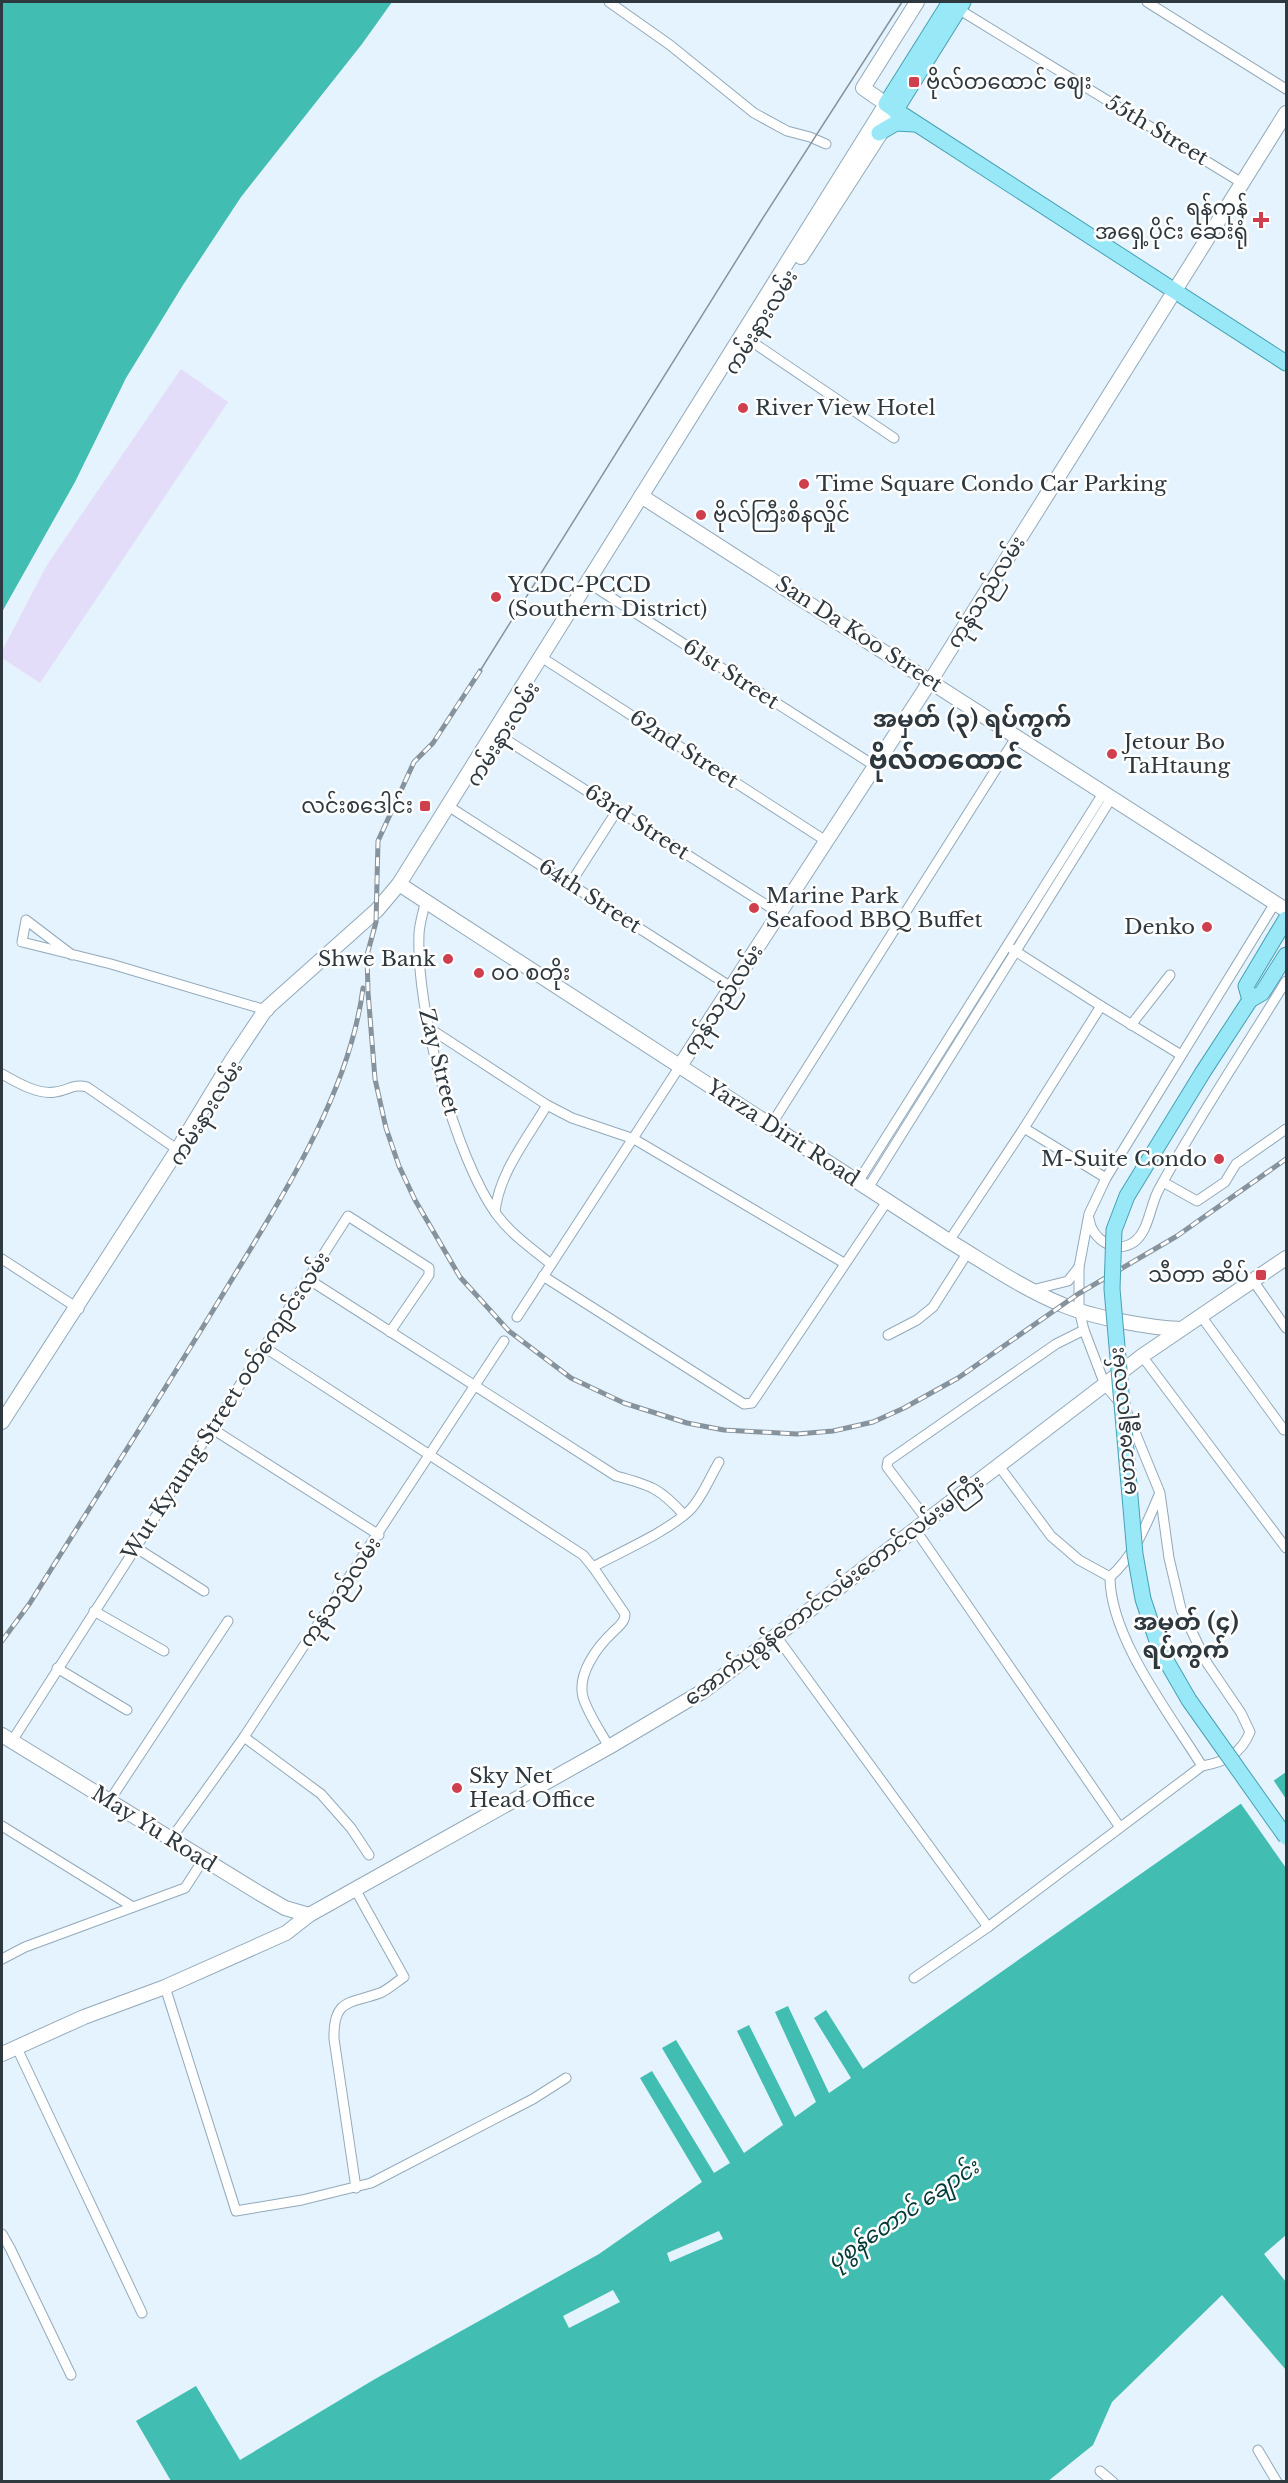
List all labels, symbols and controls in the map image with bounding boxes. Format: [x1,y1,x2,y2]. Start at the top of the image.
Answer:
place label: ဗိုလ်တထောင် ဈေး [926,66,1092,99]
marker: ဗိုလ်တထောင် ဈေး [907,75,921,89]
street label: 55th Street [1101,89,1213,171]
place label: ရန်ကုန် အရှေ့ပိုင်း ဆေးရုံ [1095,192,1248,249]
marker: ရန်ကုန် အရှေ့ပိုင်း ဆေးရုံ [1252,211,1270,229]
street label: ကမ်းနားလမ်း [716,263,807,381]
place label: River View Hotel [755,395,936,421]
marker: River View Hotel [736,401,750,415]
place label: Time Square Condo Car Parking [816,471,1167,497]
marker: Time Square Condo Car Parking [797,477,811,491]
place label: ဗိုလ်ကြီးစိနလှိုင် [713,499,850,532]
marker: ဗိုလ်ကြီးစိနလှိုင် [694,508,708,522]
street label: ကုန်သည်လမ်း [939,529,1034,655]
street label: San Da Koo Street [771,570,947,698]
place label: YCDC-PCCD (Southern District) [507,572,707,622]
marker: YCDC-PCCD (Southern District) [489,590,503,604]
street label: 61st Street [678,633,784,715]
street label: ကမ်းနားလမ်း [458,675,549,793]
district label: အမှတ် (၃) ရပ်ကွက် [873,703,1071,738]
street label: 62nd Street [625,704,743,794]
place label: Jetour Bo TaHtaung [1121,729,1230,779]
district label: ဗိုလ်တထောင် [869,741,1023,782]
marker: Jetour Bo TaHtaung [1105,747,1119,761]
street label: 63rd Street [580,779,694,866]
place label: လင်းစဒေါင်း [301,790,413,819]
marker: လင်းစဒေါင်း [418,799,432,813]
street label: 64th Street [534,853,646,939]
place label: Marine Park Seafood BBQ Buffet [766,883,982,933]
marker: Marine Park Seafood BBQ Buffet [747,901,761,915]
place label: Denko [1124,914,1195,940]
marker: Denko [1200,920,1214,934]
street label: ကုန်သည်လမ်း [675,938,772,1063]
place label: Shwe Bank [318,946,436,972]
marker: Shwe Bank [441,952,455,966]
place label: ဝဝ စတိုး [491,957,570,990]
marker: ဝဝ စတိုး [472,966,486,980]
street label: Zay Street [413,1006,465,1118]
street label: ကမ်းနားလမ်း [161,1054,252,1172]
street label: Yarza Dirit Road [701,1073,864,1192]
place label: M-Suite Condo [1041,1146,1207,1172]
marker: M-Suite Condo [1212,1152,1226,1166]
street label: Wut Kyaung Street ဝတ်ကျောင်းလမ်း [113,1245,340,1569]
place label: သီတာ ဆိပ် [1148,1259,1249,1288]
marker: သီတာ ဆိပ် [1254,1268,1268,1282]
street label: မဟာဗန္ဓုလလမ်း [1101,1345,1147,1497]
street label: အောက်ပုစွန်တောင်လမ်းတောင်လမ်းမကြီး [677,1466,991,1714]
street label: ကုန်သည်လမ်း [291,1530,390,1654]
district label: အမှတ် (၄) ရပ်ကွက် [1133,1606,1239,1669]
place label: Sky Net Head Office [469,1763,595,1813]
street label: May Yu Road [87,1780,221,1878]
marker: Sky Net Head Office [450,1781,464,1795]
water label: ပုစွန်တောင် ချောင်း [821,2151,988,2279]

